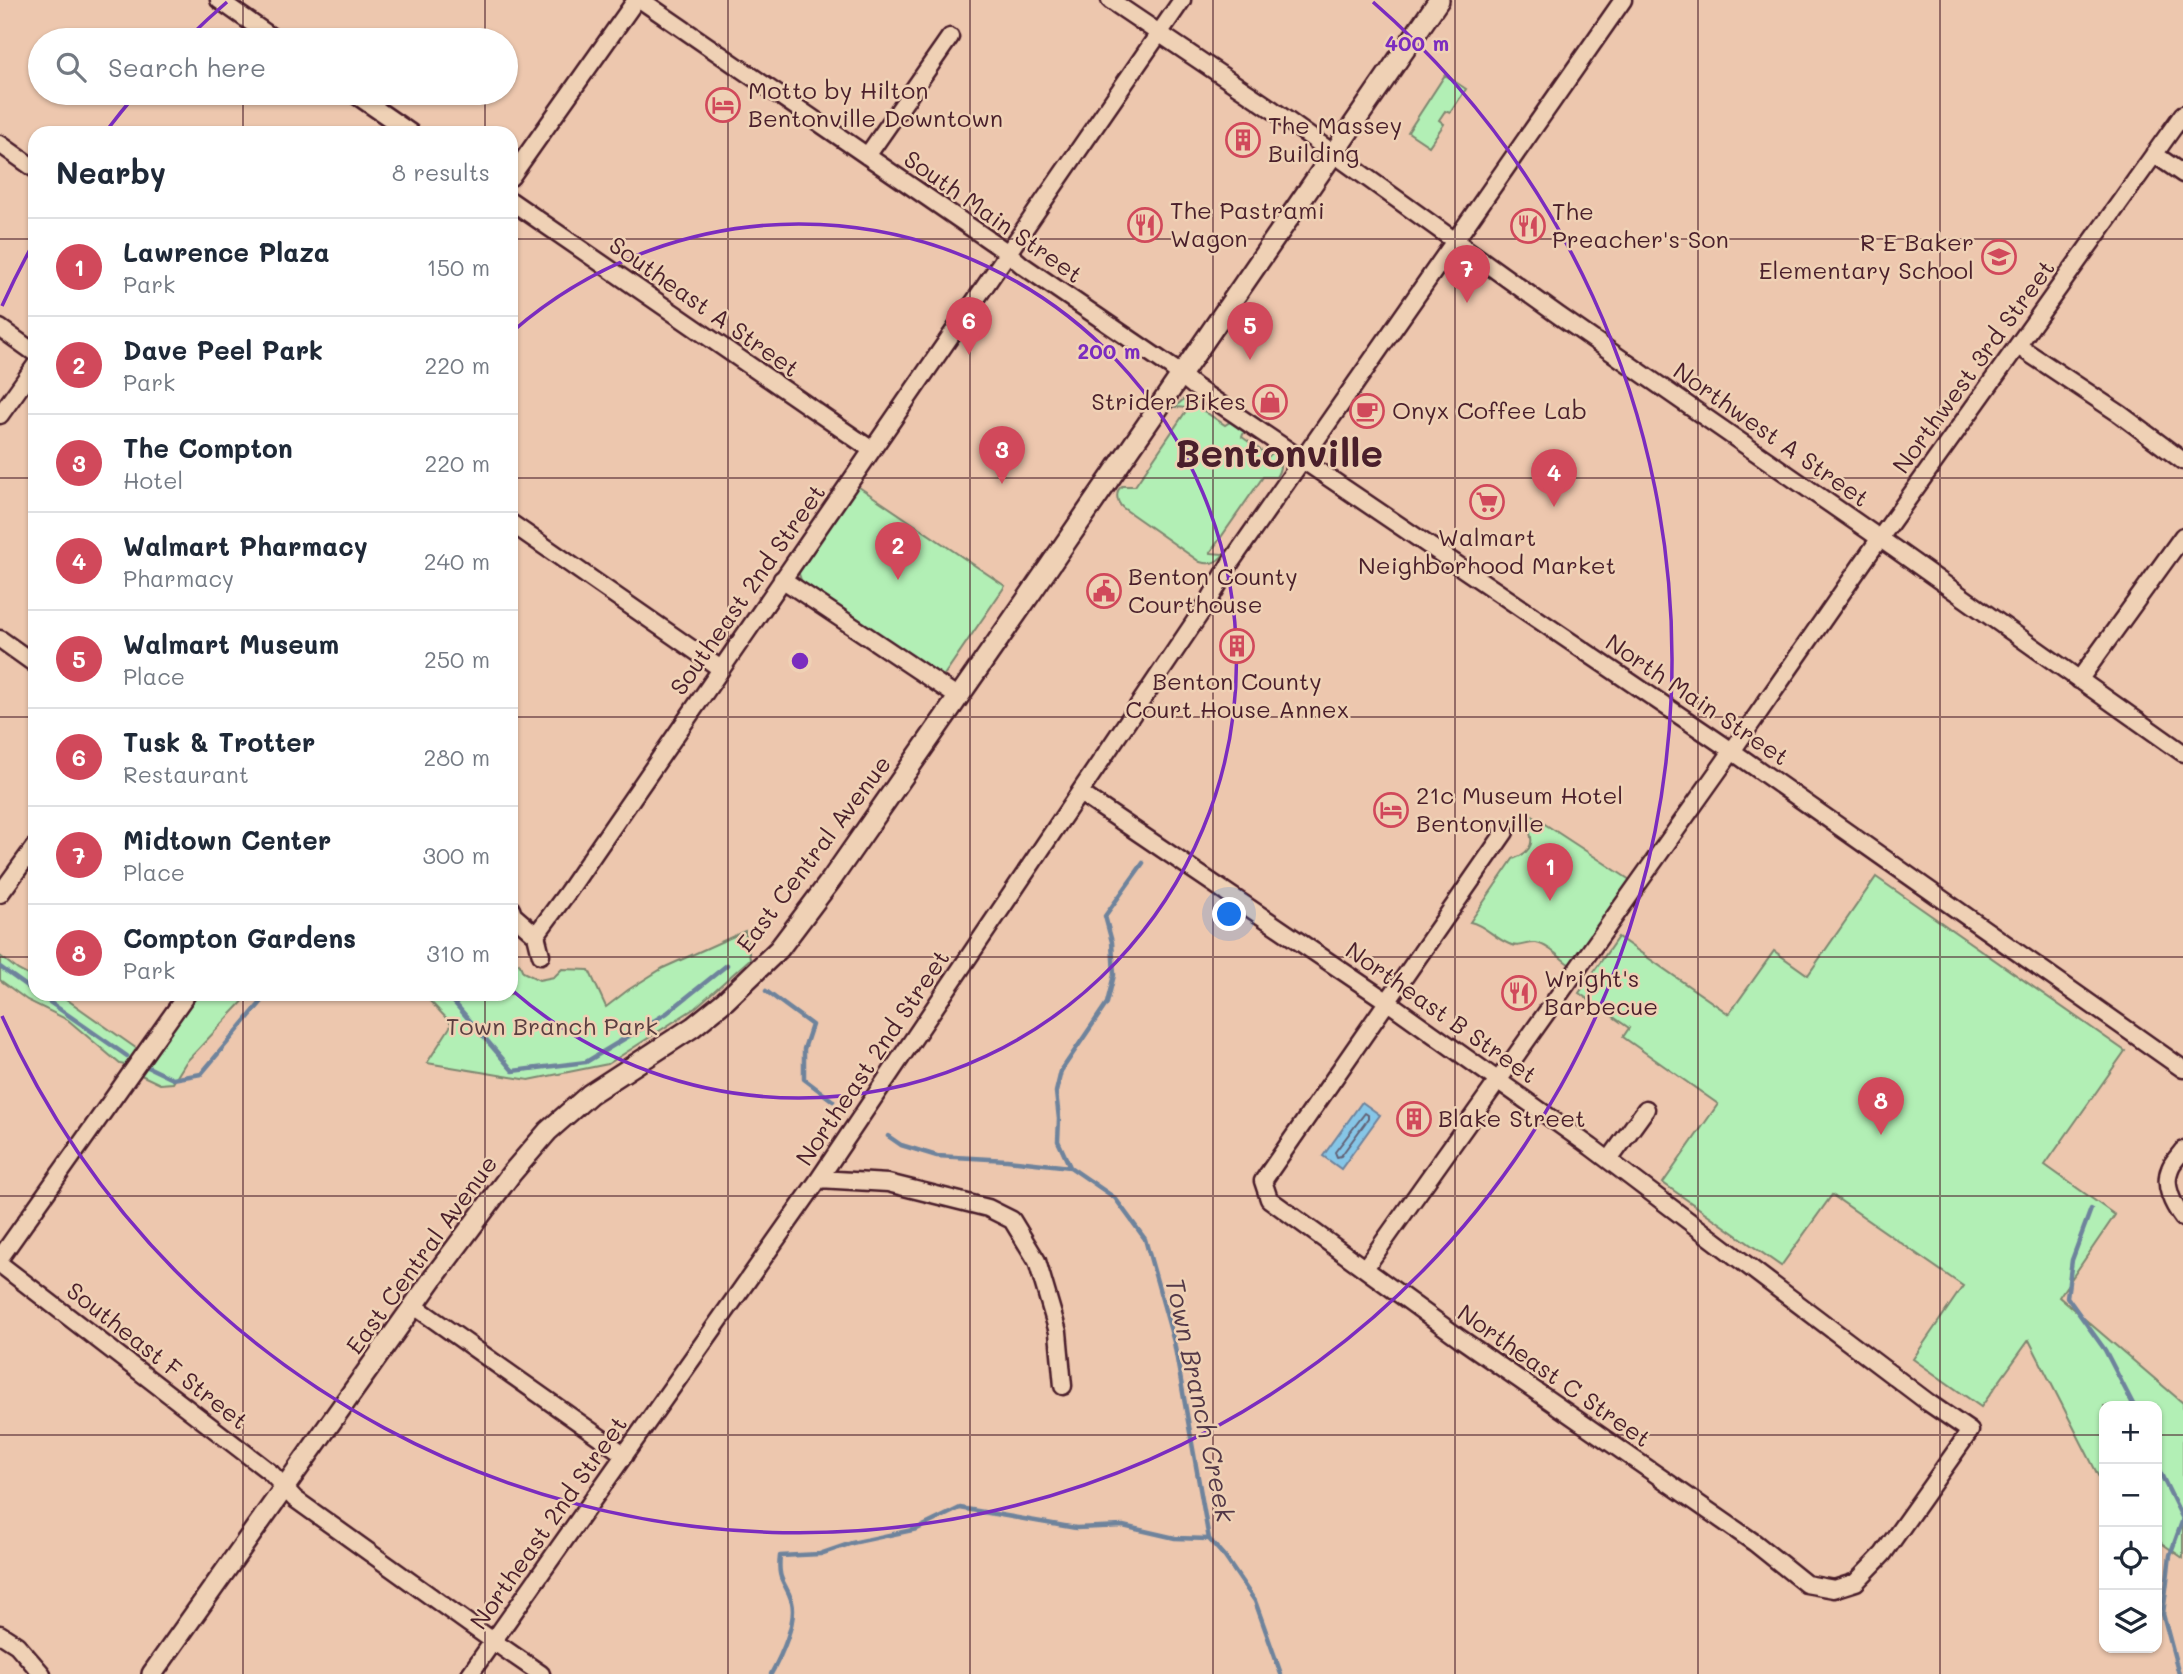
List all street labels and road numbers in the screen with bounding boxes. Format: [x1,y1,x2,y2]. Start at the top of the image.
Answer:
street label: South Main Street [898,142,1089,289]
street label: Southeast A Street [604,228,806,383]
street label: Northwest 3rd Street [1885,253,2061,479]
street label: Northwest A Street [1668,354,1876,513]
street label: Southeast 2nd Street [662,478,831,701]
street label: North Main Street [1600,626,1795,772]
street label: East Central Avenue [729,749,897,958]
street label: Northeast B Street [1340,934,1544,1090]
street label: Northeast 2nd Street [788,943,956,1171]
street label: East Central Avenue [338,1149,503,1360]
street label: Southeast F Street [61,1274,255,1435]
street label: Northeast C Street [1452,1296,1658,1453]
street label: Northeast 2nd Street [462,1409,633,1635]

